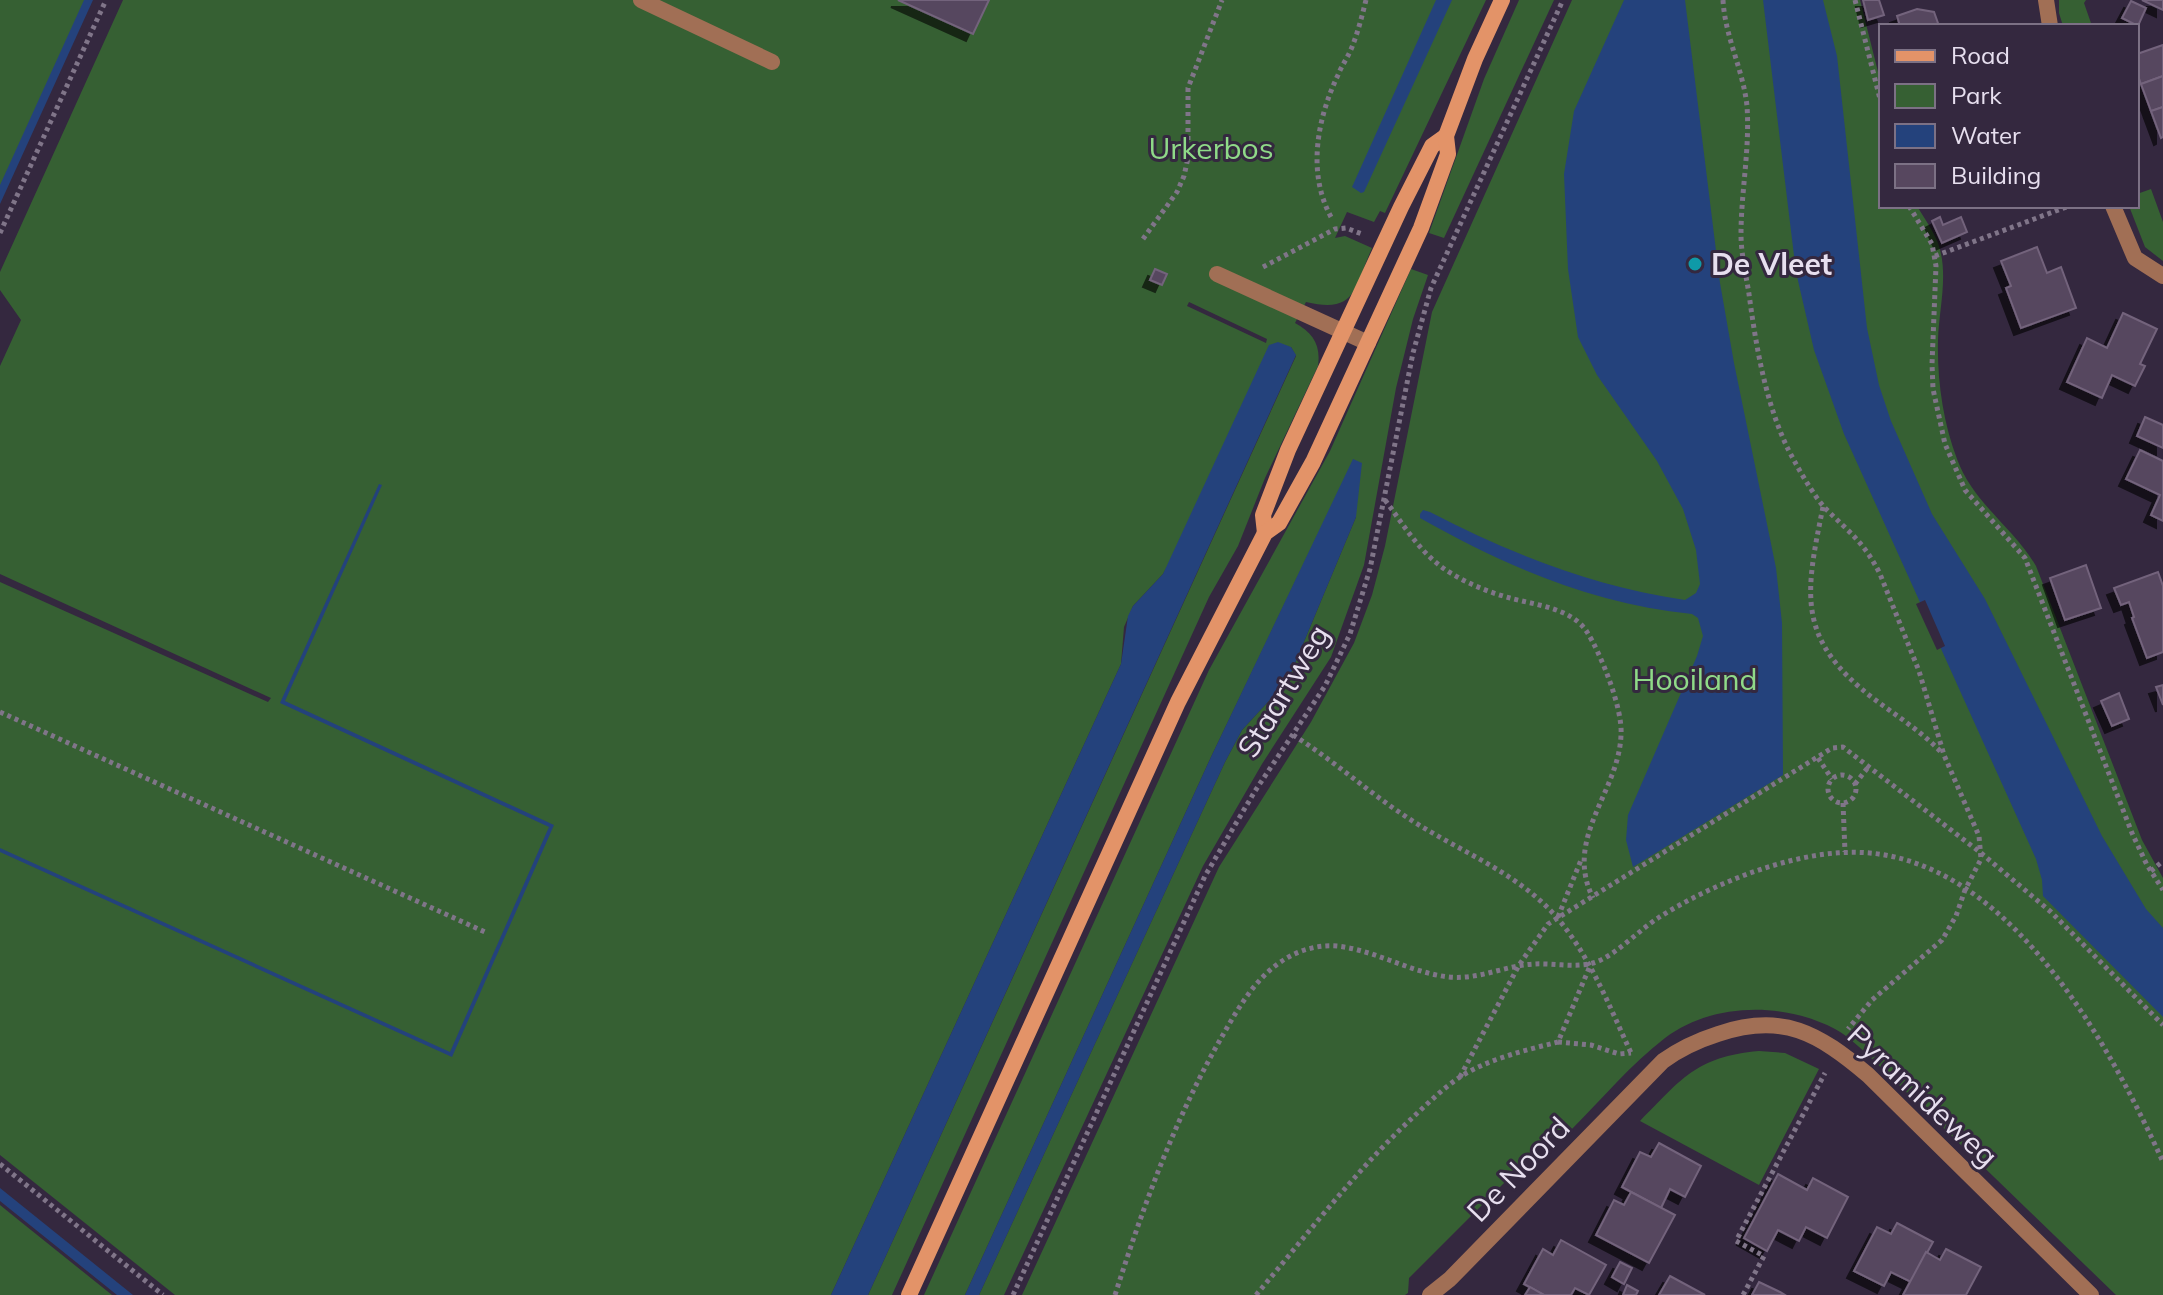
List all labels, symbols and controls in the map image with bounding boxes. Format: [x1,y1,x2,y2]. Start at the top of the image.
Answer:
legend [1879,24,2139,208]
text: Road [1951,40,2010,70]
text: Park [1951,80,2002,110]
text: Water [1951,120,2021,150]
park label: Urkerbos [1148,129,1274,167]
text: Building [1951,160,2041,190]
place label: De Vleet [1711,245,1832,283]
marker: De Vleet [1686,255,1704,273]
street label: Staartweg [1229,618,1337,764]
park label: Hooiland [1632,660,1758,698]
street label: Pyramideweg [1840,1016,2006,1174]
street label: De Noord [1459,1108,1577,1230]

